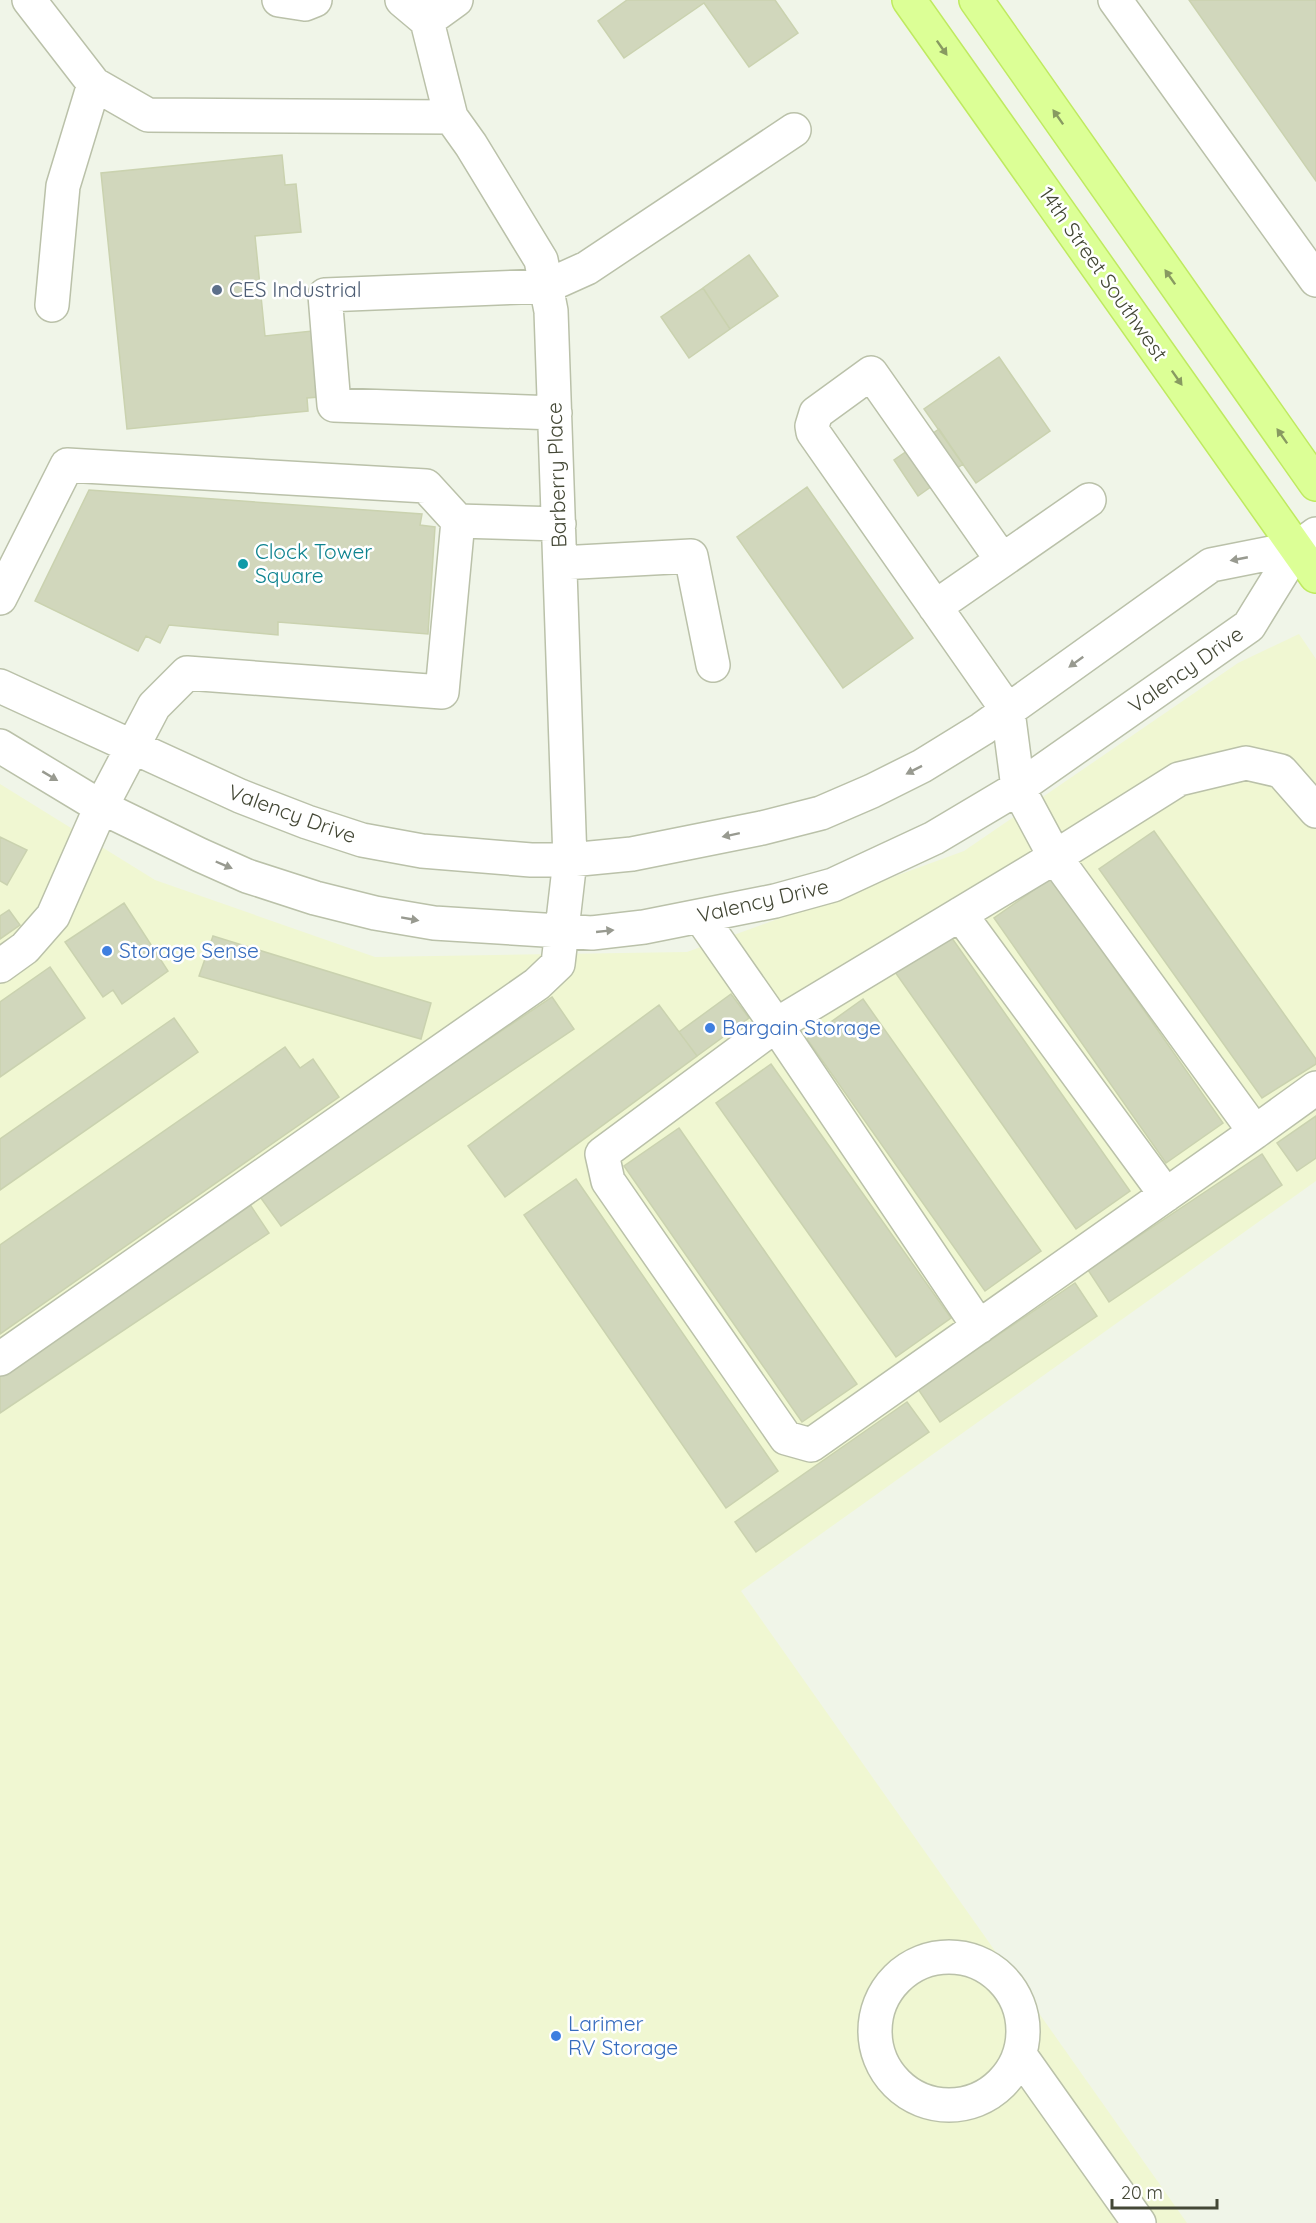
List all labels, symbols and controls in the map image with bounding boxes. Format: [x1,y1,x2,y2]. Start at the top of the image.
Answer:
one-way arrow [936,39,948,55]
one-way arrow [1052,110,1064,126]
street label: 14th Street Southwest [1034,181,1174,365]
one-way arrow [1164,269,1176,285]
place label: CES Industrial [229,276,362,302]
marker: CES Industrial [210,283,224,297]
one-way arrow [1171,370,1183,386]
street label: Barberry Place [540,402,572,548]
one-way arrow [1276,429,1288,445]
place label: Clock Tower Square [255,538,372,588]
one-way arrow [1230,555,1249,564]
marker: Clock Tower Square [236,557,250,571]
street label: Valency Drive [1123,620,1248,718]
one-way arrow [1069,656,1085,668]
one-way arrow [905,764,923,774]
one-way arrow [42,771,58,782]
street label: Valency Drive [225,778,360,848]
one-way arrow [722,831,741,840]
one-way arrow [215,861,232,870]
street label: Valency Drive [694,872,831,928]
one-way arrow [401,915,420,924]
one-way arrow [595,926,614,936]
place label: Storage Sense [119,937,259,963]
marker: Storage Sense [100,944,114,958]
place label: Bargain Storage [722,1014,881,1040]
marker: Bargain Storage [703,1021,717,1035]
place label: Larimer RV Storage [568,2010,678,2060]
marker: Larimer RV Storage [549,2029,563,2043]
scale bar [1112,2172,1217,2210]
text: 20 m [1121,2181,1163,2204]

